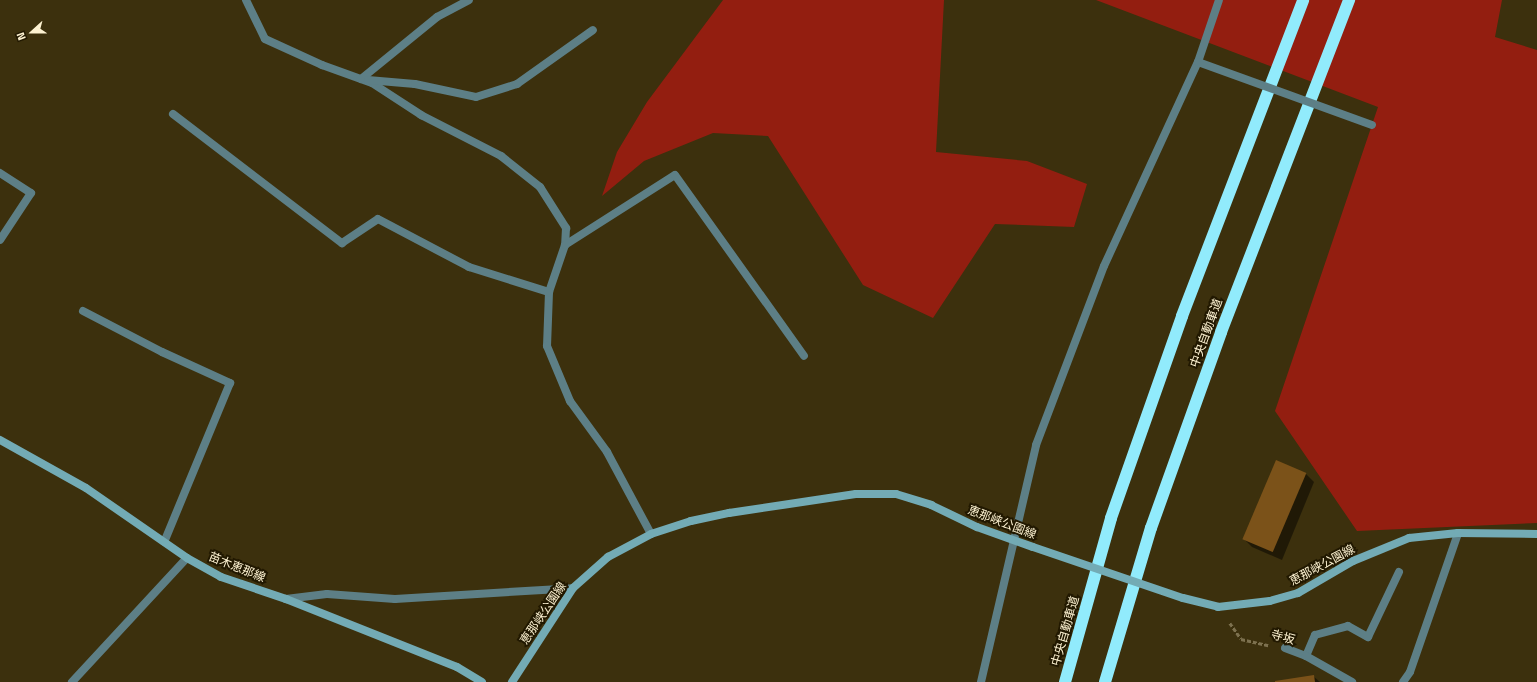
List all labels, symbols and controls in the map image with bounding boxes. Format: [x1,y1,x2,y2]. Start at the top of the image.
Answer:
north arrow [12,12,52,52]
text: N [12,30,30,43]
street label: 中央自動車道 [1187,297,1225,369]
street label: 恵那峡公園線 [966,502,1038,542]
street label: 恵那峡公園線 [1287,542,1357,588]
street label: 苗木恵那線 [206,549,268,585]
street label: 恵那峡公園線 [517,579,569,647]
street label: 中央自動車道 [1048,594,1082,668]
street label: 寺坂 [1270,627,1296,647]

